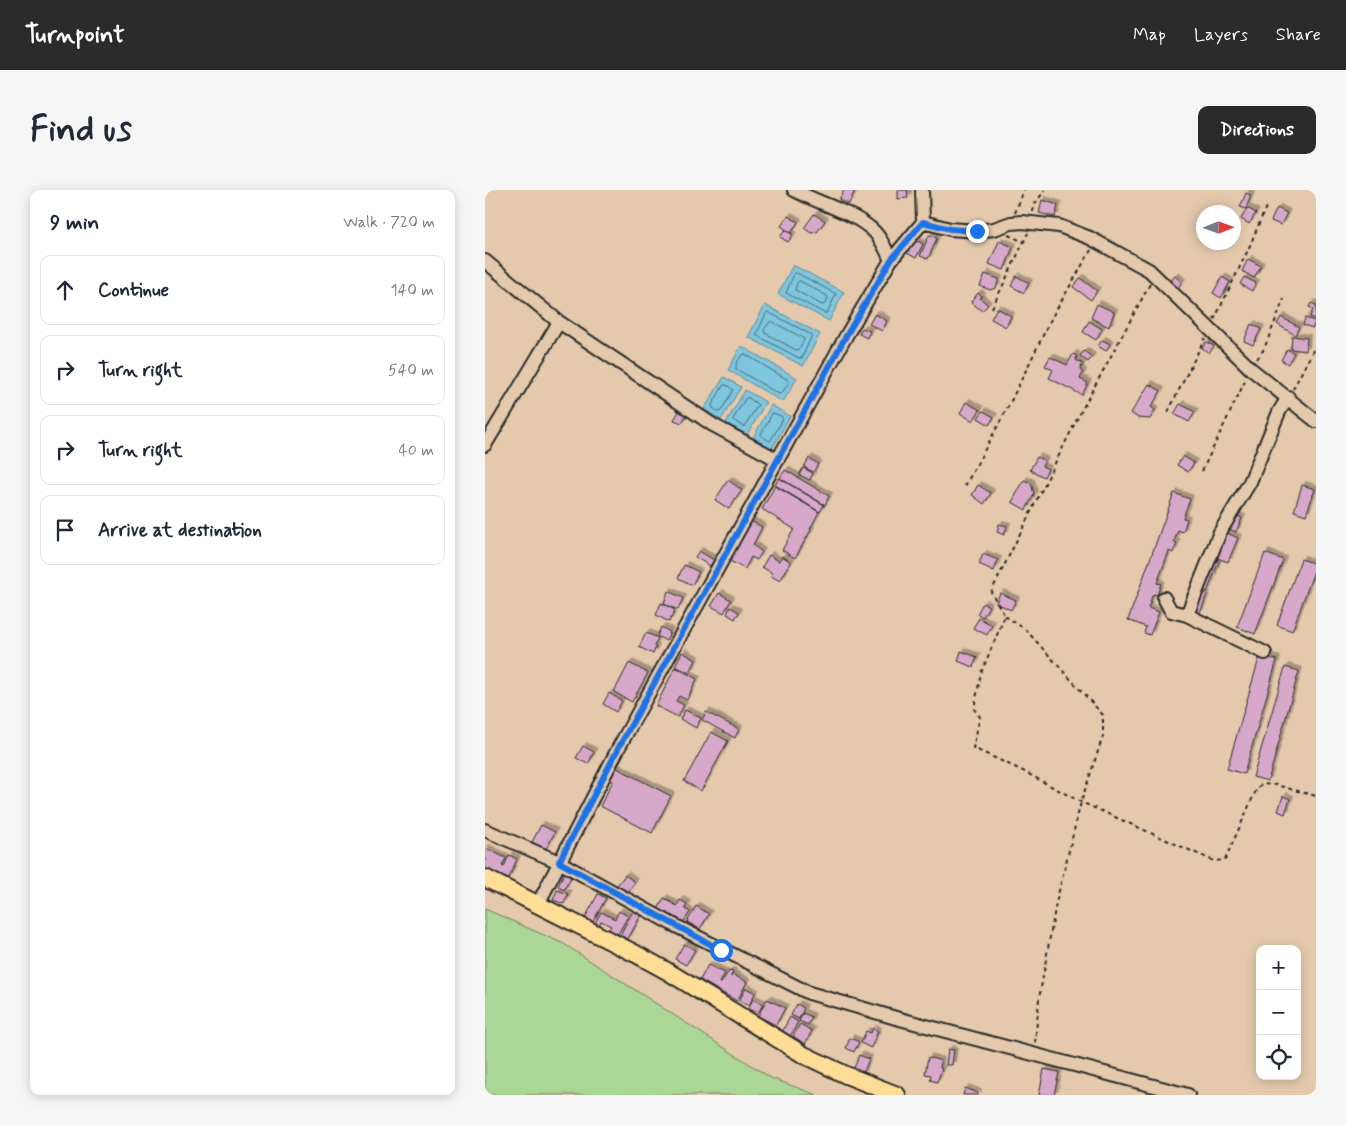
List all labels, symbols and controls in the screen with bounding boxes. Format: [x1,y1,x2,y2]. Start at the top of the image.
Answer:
text: Turnpoint [25,20,125,51]
text: Map [1133,23,1166,47]
text: Layers [1194,23,1248,47]
text: Share [1276,23,1321,47]
button: Directions [1198,106,1316,154]
text: Find us [30,107,132,153]
north arrow [1196,205,1241,250]
text: 9 min [50,209,99,237]
text: Walk · 720 m [343,212,435,233]
route end [966,220,989,243]
icon: ahead [51,276,79,304]
text: Continue [98,278,169,303]
text: 140 m [390,280,434,301]
icon: right [51,356,79,384]
text: Turn right [98,358,182,383]
text: 540 m [388,360,434,381]
icon: right [51,436,79,464]
text: Turn right [98,438,182,463]
text: 40 m [398,440,434,461]
icon: arrive [51,516,79,544]
text: Arrive at destination [98,518,262,543]
route start [710,939,733,962]
map controls [1256,945,1301,1080]
button: + [1256,945,1301,990]
button: − [1256,990,1301,1035]
button: locate [1256,1035,1301,1080]

